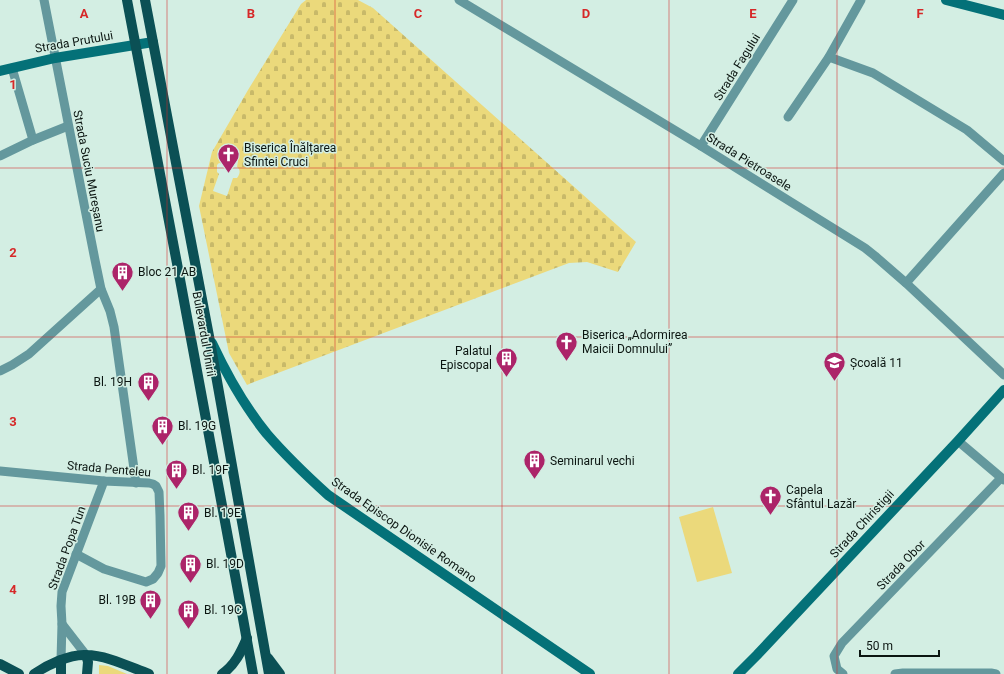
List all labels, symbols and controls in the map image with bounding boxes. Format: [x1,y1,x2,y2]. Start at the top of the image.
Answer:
text: A [80,6,89,21]
text: B [247,6,255,21]
text: C [414,6,423,21]
text: D [582,6,590,21]
text: E [749,6,757,21]
text: F [916,6,924,21]
street label: Strada Prutului [34,28,114,56]
street label: Strada Fagului [711,31,763,103]
text: 1 [9,77,17,92]
street label: Strada Suciu Mureșanu [69,109,108,233]
street label: Strada Pietroasele [704,130,794,194]
place label: Biserica Înălțarea Sfintei Cruci [244,140,336,169]
church icon: Biserica Înălțarea Sfintei Cruci [216,142,242,175]
text: 2 [9,245,17,260]
building icon: Bloc 21 AB [110,259,136,292]
place label: Bloc 21 AB [138,265,196,279]
street label: Bulevardul Unirii [190,290,218,378]
place label: Biserica „Adormirea Maicii Domnului” [582,328,688,356]
church icon: Biserica „Adormirea Maicii Domnului” [554,329,580,362]
place label: Palatul Episcopal [440,344,492,372]
building icon: Palatul Episcopal [494,345,520,378]
school or university icon: Școală 11 [822,350,848,383]
place label: Școală 11 [850,356,903,371]
building icon: Bl. 19H [135,369,161,402]
place label: Bl. 19H [93,375,132,389]
building icon: Bl. 19G [150,413,176,446]
text: 3 [9,414,17,429]
place label: Bl. 19G [178,419,216,433]
building icon: Seminarul vechi [521,448,547,481]
place label: Seminarul vechi [550,454,635,468]
building icon: Bl. 19F [163,457,189,490]
street label: Strada Penteleu [66,458,152,480]
place label: Bl. 19F [192,463,229,477]
street label: Strada Episcop Dionisie Romano [329,474,479,586]
place label: Capela Sfântul Lazăr [786,483,856,511]
church icon: Capela Sfântul Lazăr [758,484,784,517]
street label: Strada Chiristigii [827,487,897,561]
building icon: Bl. 19E [176,500,202,533]
street label: Strada Popa Tun [45,504,89,592]
place label: Bl. 19E [204,506,241,520]
street label: Strada Obor [874,537,928,593]
building icon: Bl. 19D [177,551,203,584]
place label: Bl. 19D [206,557,244,571]
text: 4 [9,582,17,597]
building icon: Bl. 19B [138,587,164,620]
place label: Bl. 19B [99,593,136,607]
building icon: Bl. 19C [175,597,201,630]
place label: Bl. 19C [204,603,242,617]
scale bar [860,632,939,658]
text: 50 m [866,639,893,653]

